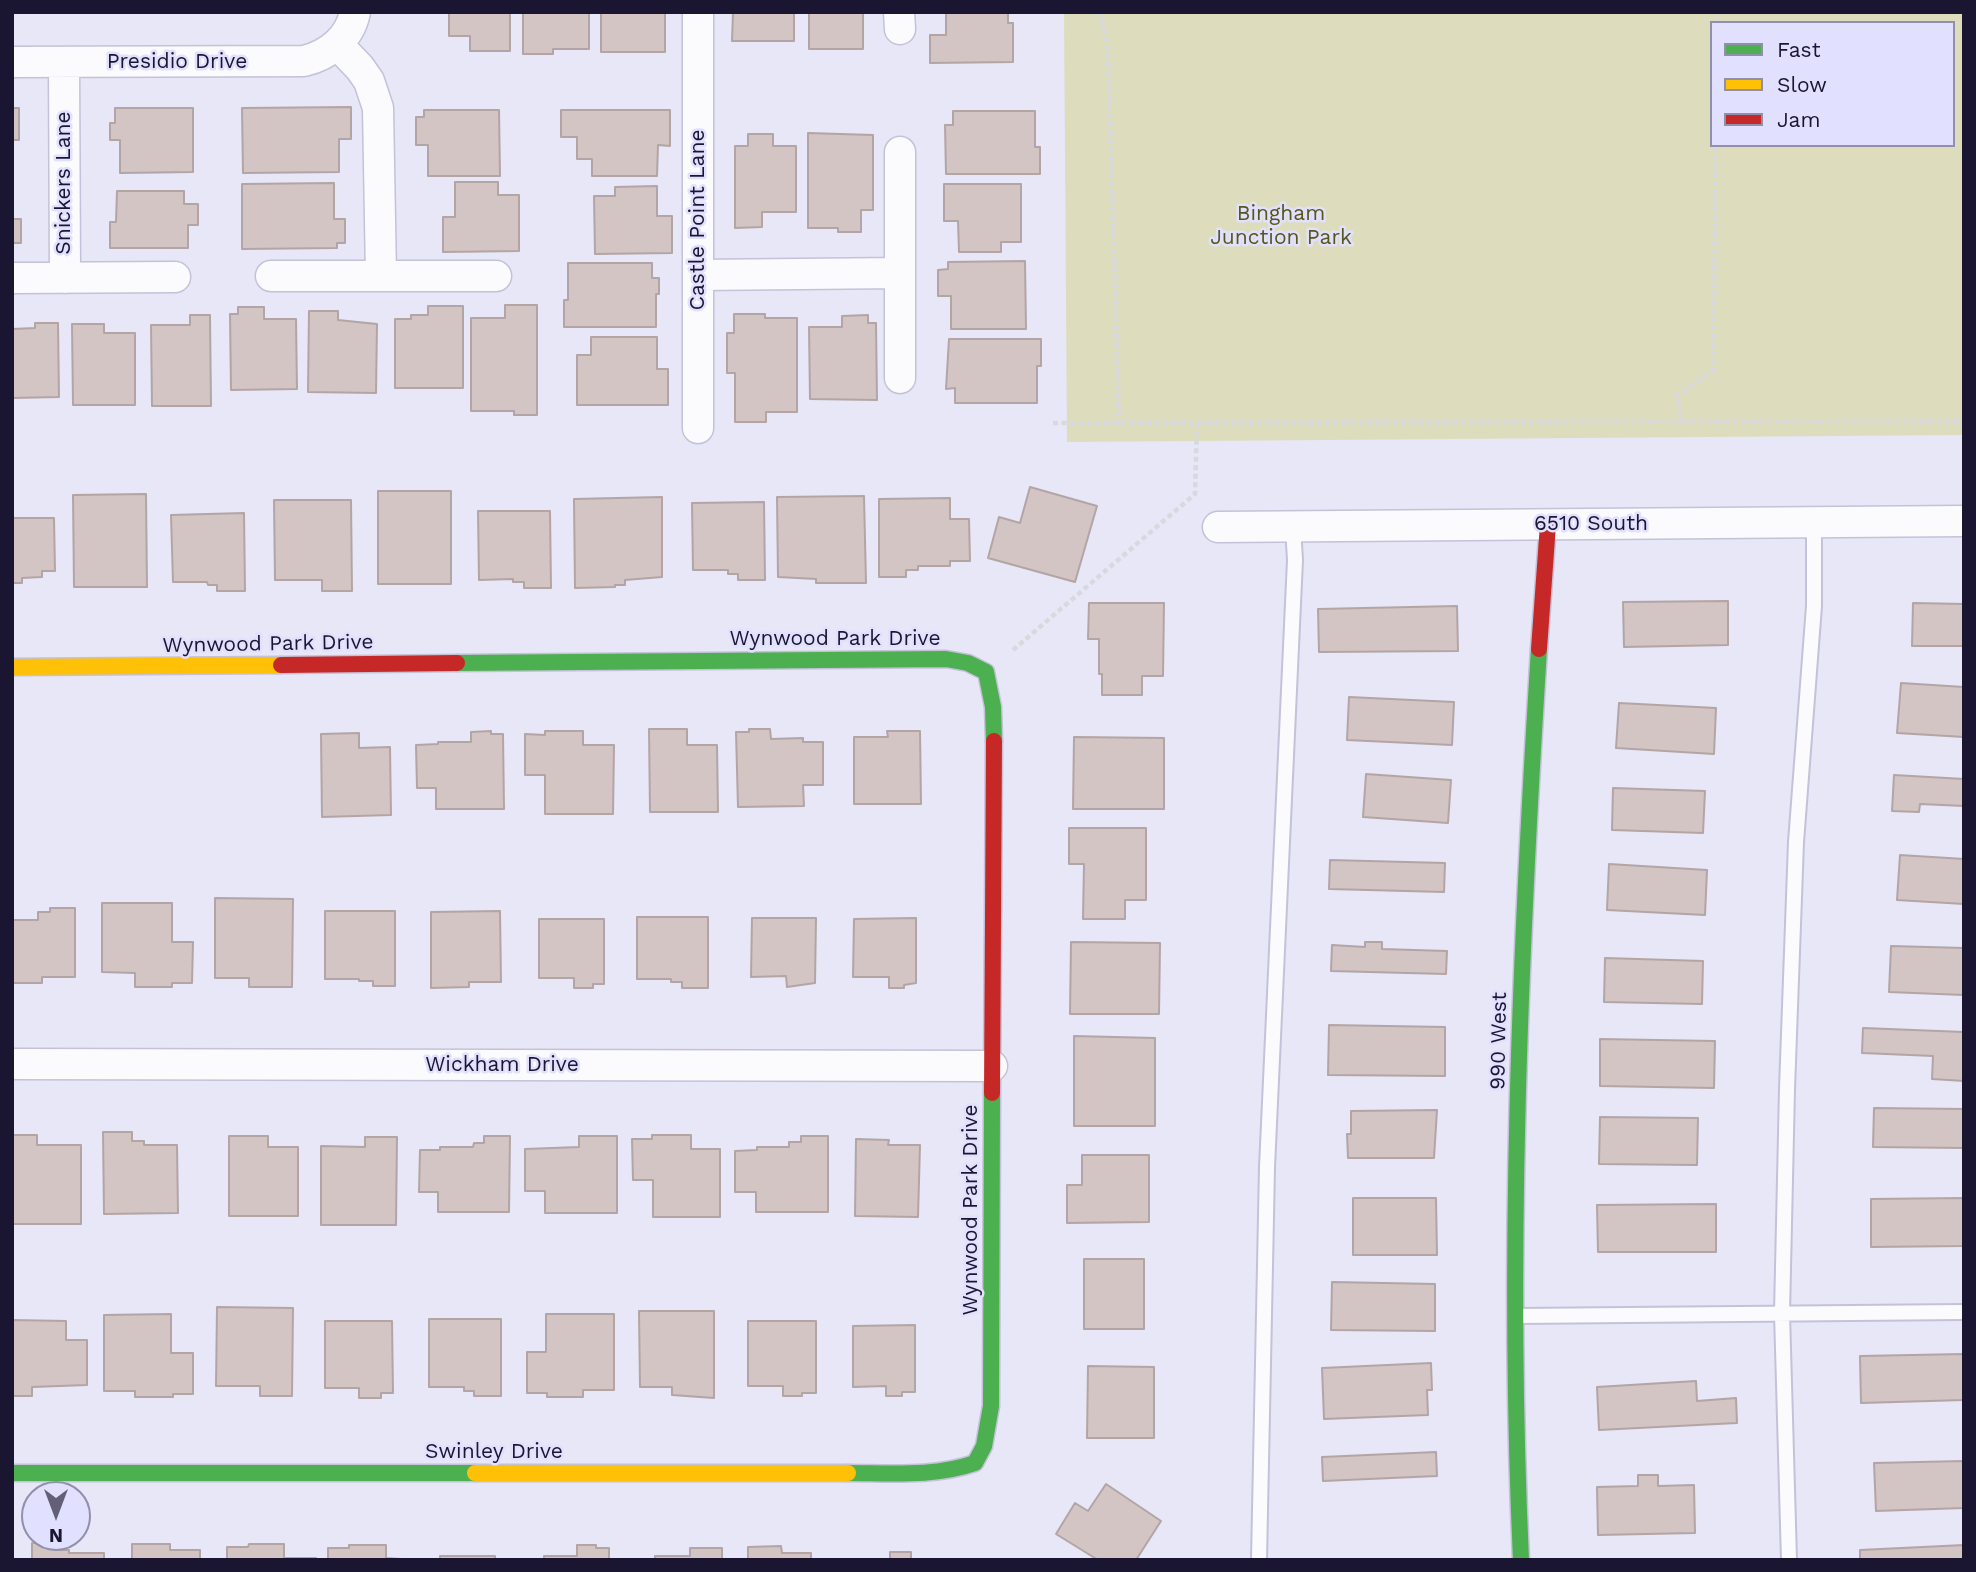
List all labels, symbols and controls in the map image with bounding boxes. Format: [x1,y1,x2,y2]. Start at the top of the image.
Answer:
legend [1710,21,1955,147]
text: Fast [1777,37,1821,62]
street label: Presidio Drive [107,49,247,75]
text: Slow [1777,72,1827,97]
text: Jam [1777,107,1820,132]
street label: Snickers Lane [51,111,77,255]
street label: Castle Point Lane [685,129,711,311]
park label: Bingham Junction Park [1210,201,1352,251]
street label: 6510 South [1534,511,1648,537]
street label: Wynwood Park Drive [729,626,941,652]
street label: Wynwood Park Drive [162,630,374,658]
street label: 990 West [1486,992,1512,1090]
street label: Wickham Drive [425,1052,579,1078]
street label: Wynwood Park Drive [958,1104,984,1316]
street label: Swinley Drive [425,1439,563,1465]
north arrow [21,1481,91,1551]
text: N [49,1524,63,1547]

